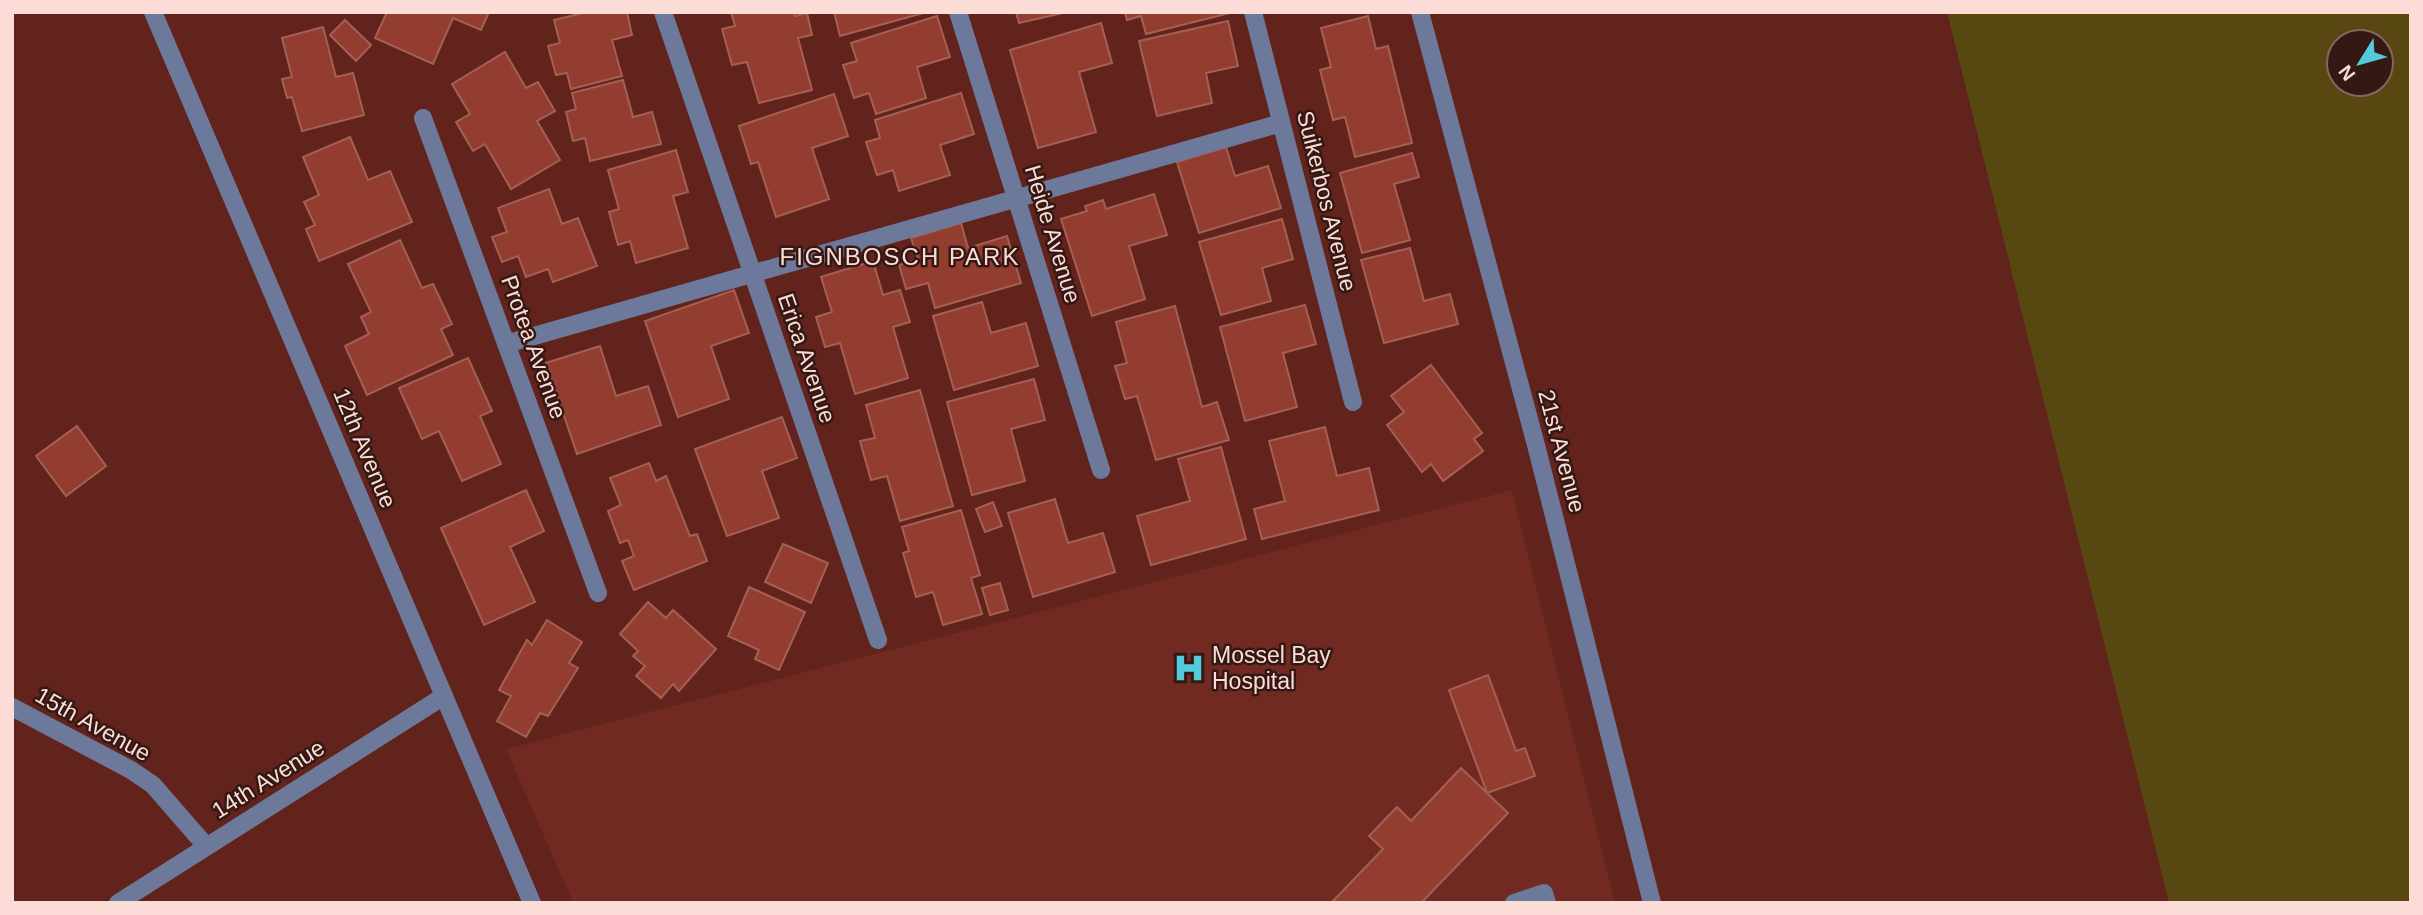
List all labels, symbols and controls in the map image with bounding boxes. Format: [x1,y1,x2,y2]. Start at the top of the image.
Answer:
north arrow [2325,28,2395,98]
text: N [2334,61,2359,85]
street label: Suikerbos Avenue [1292,108,1362,294]
street label: Heide Avenue [1020,162,1086,306]
district label: FIGNBOSCH PARK [780,243,1020,270]
street label: Protea Avenue [496,272,572,422]
street label: Erica Avenue [773,290,841,426]
street label: 12th Avenue [328,384,402,512]
street label: 21st Avenue [1533,387,1591,515]
place label: Mossel Bay Hospital [1212,642,1331,694]
hospital icon: Mossel Bay Hospital [1172,651,1206,685]
street label: 15th Avenue [31,682,155,766]
street label: 14th Avenue [207,734,329,824]

